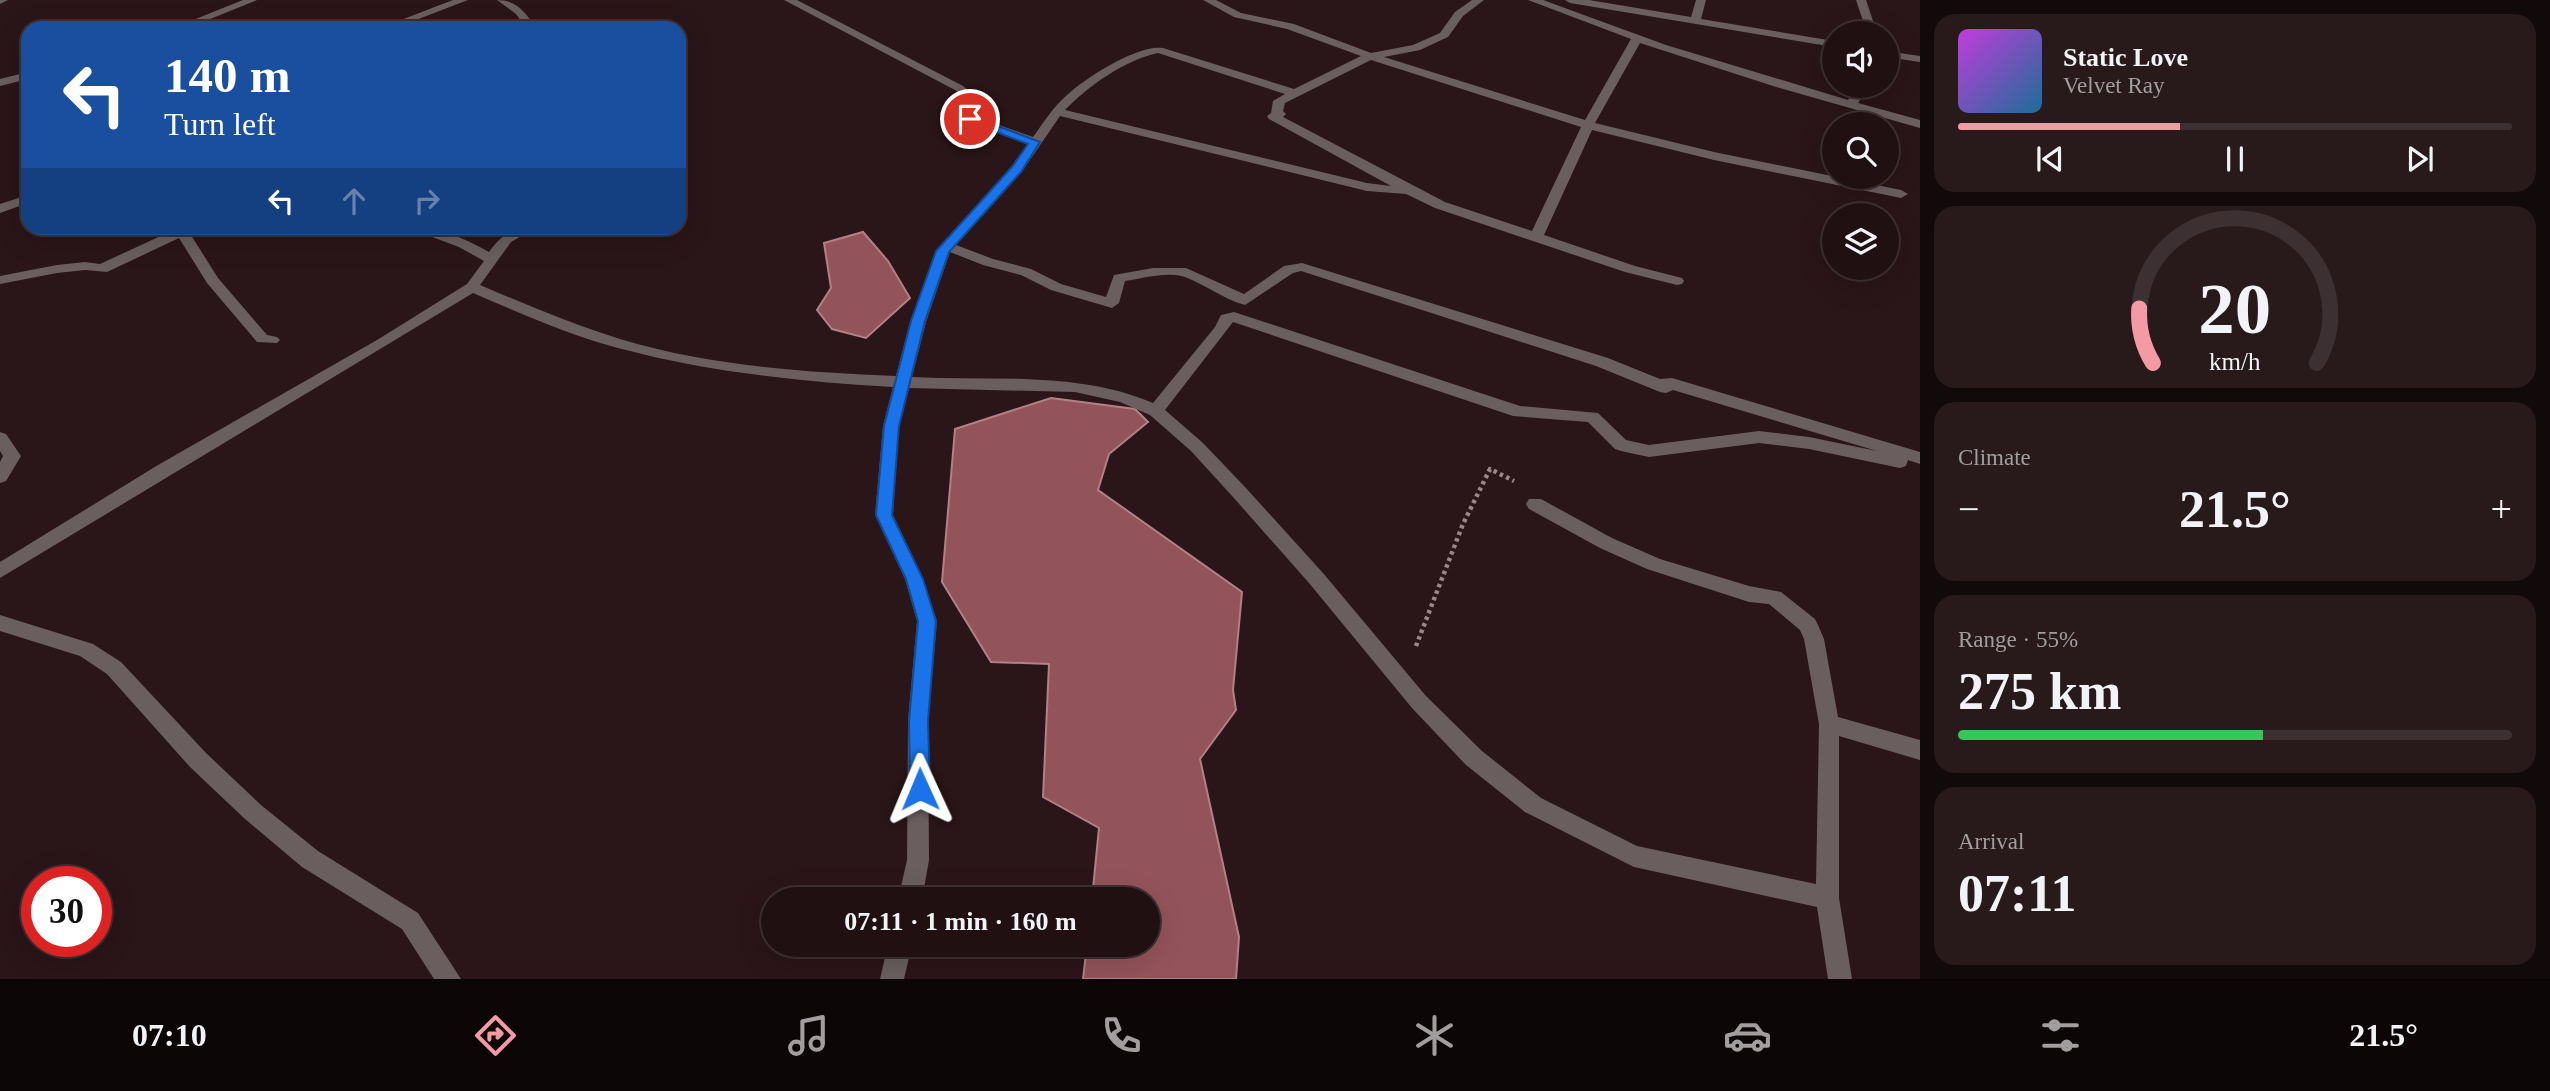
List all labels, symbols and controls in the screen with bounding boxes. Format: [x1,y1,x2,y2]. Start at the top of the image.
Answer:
map controls [1822,21,1899,280]
button: sound [1822,21,1899,98]
text: Static Love [2063,43,2188,72]
text: 140 m [164,48,291,103]
icon: left [49,49,140,140]
text: Velvet Ray [2063,73,2165,98]
pin [940,89,1000,149]
icon: arrive [951,100,989,138]
text: Turn left [164,106,276,142]
button: search [1822,112,1899,189]
icon: previous [2031,140,2069,178]
icon: pause [2216,140,2254,178]
icon: next [2401,140,2439,178]
icon: left [262,182,300,220]
icon: ahead [335,182,373,220]
icon: right [408,182,446,220]
button: layers [1822,203,1899,280]
text: 20 [2199,269,2271,350]
text: km/h [2209,348,2261,375]
text: Climate [1958,445,2031,470]
text: 21.5° [2179,481,2291,538]
text: − [1958,488,1979,530]
text: + [2491,488,2512,530]
text: Range · 55% [1958,627,2078,652]
text: 275 km [1958,663,2121,720]
position arrow [883,752,957,826]
text: Arrival [1958,829,2024,854]
text: 07:11 [1958,865,2076,922]
speed limit sign: 30 [21,866,112,957]
text: 07:11 · 1 min · 160 m [844,907,1077,936]
icon: directions [471,1011,520,1060]
icon: music [784,1011,833,1060]
icon: phone [1097,1011,1146,1060]
icon: climate [1410,1011,1459,1060]
icon: car [1723,1011,1772,1060]
icon: filters [2036,1011,2085,1060]
text: 07:10 [132,1017,207,1053]
text: 21.5° [2349,1017,2418,1053]

